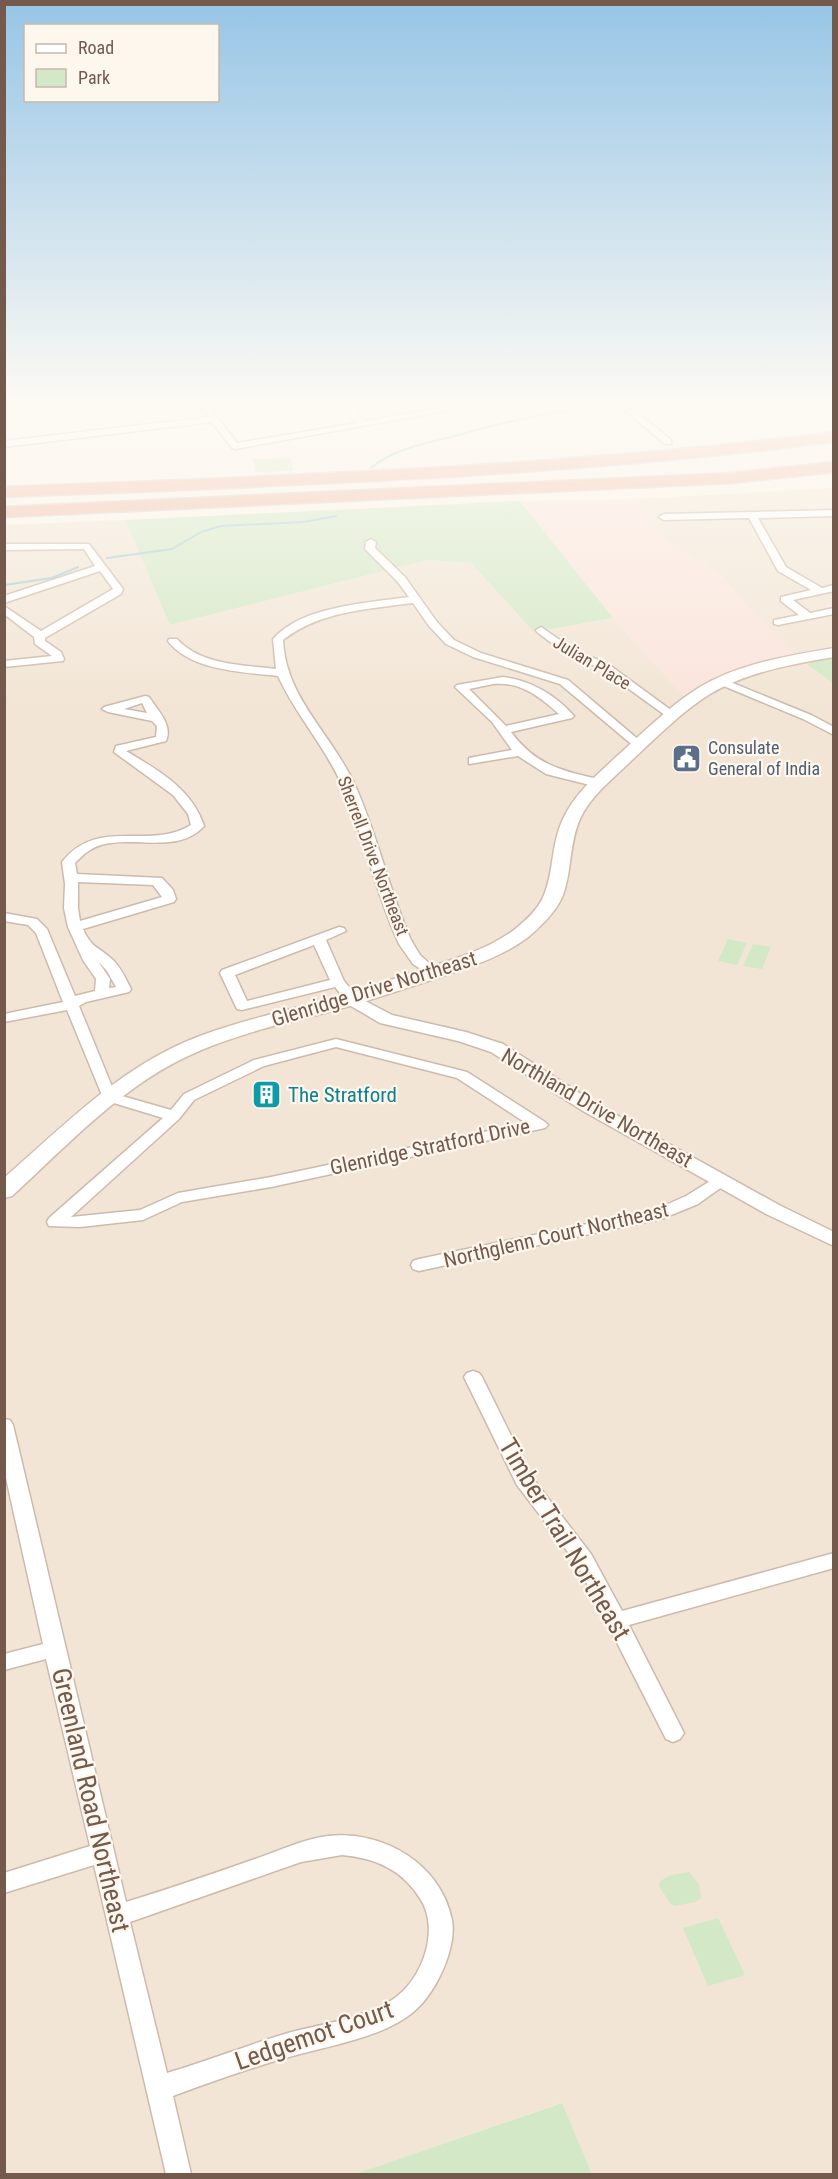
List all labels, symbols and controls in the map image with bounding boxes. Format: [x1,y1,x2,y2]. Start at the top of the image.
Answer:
legend [24,24,219,102]
text: Road [78,37,114,58]
text: Park [78,67,110,88]
street label: Julian Place [550,631,635,694]
place label: Consulate General of India [708,737,820,779]
public building icon: Consulate General of India [671,742,703,774]
street label: Sherrell Drive Northeast [333,773,414,938]
street label: Glenridge Drive Northeast [269,946,479,1032]
street label: Northland Drive Northeast [497,1044,697,1172]
building icon: The Stratford [251,1079,283,1111]
place label: The Stratford [288,1083,397,1107]
street label: Glenridge Stratford Drive [328,1114,532,1180]
street label: Northglenn Court Northeast [441,1197,671,1273]
street label: Timber Trail Northeast [493,1433,637,1645]
street label: Greenland Road Northeast [46,1665,136,1935]
street label: Ledgemot Court [231,1994,397,2076]

